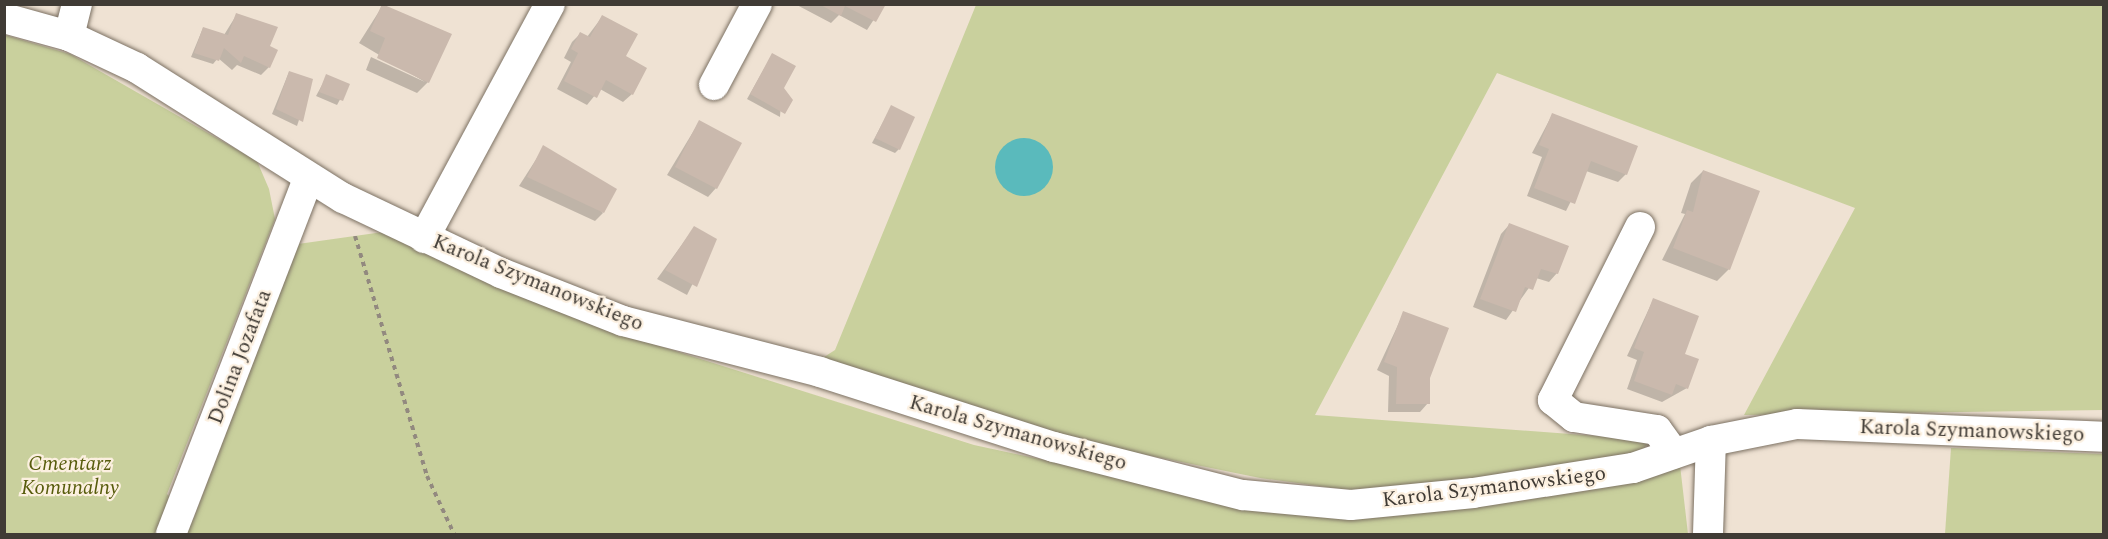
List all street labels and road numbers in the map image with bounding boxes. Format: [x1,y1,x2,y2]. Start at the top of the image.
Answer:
street label: Karola Szymanowskiego [429,229,647,337]
street label: Dolina Jozafata [203,286,277,428]
street label: Karola Szymanowskiego [906,390,1130,476]
street label: Karola Szymanowskiego [1859,414,2085,448]
street label: Karola Szymanowskiego [1381,461,1607,513]

